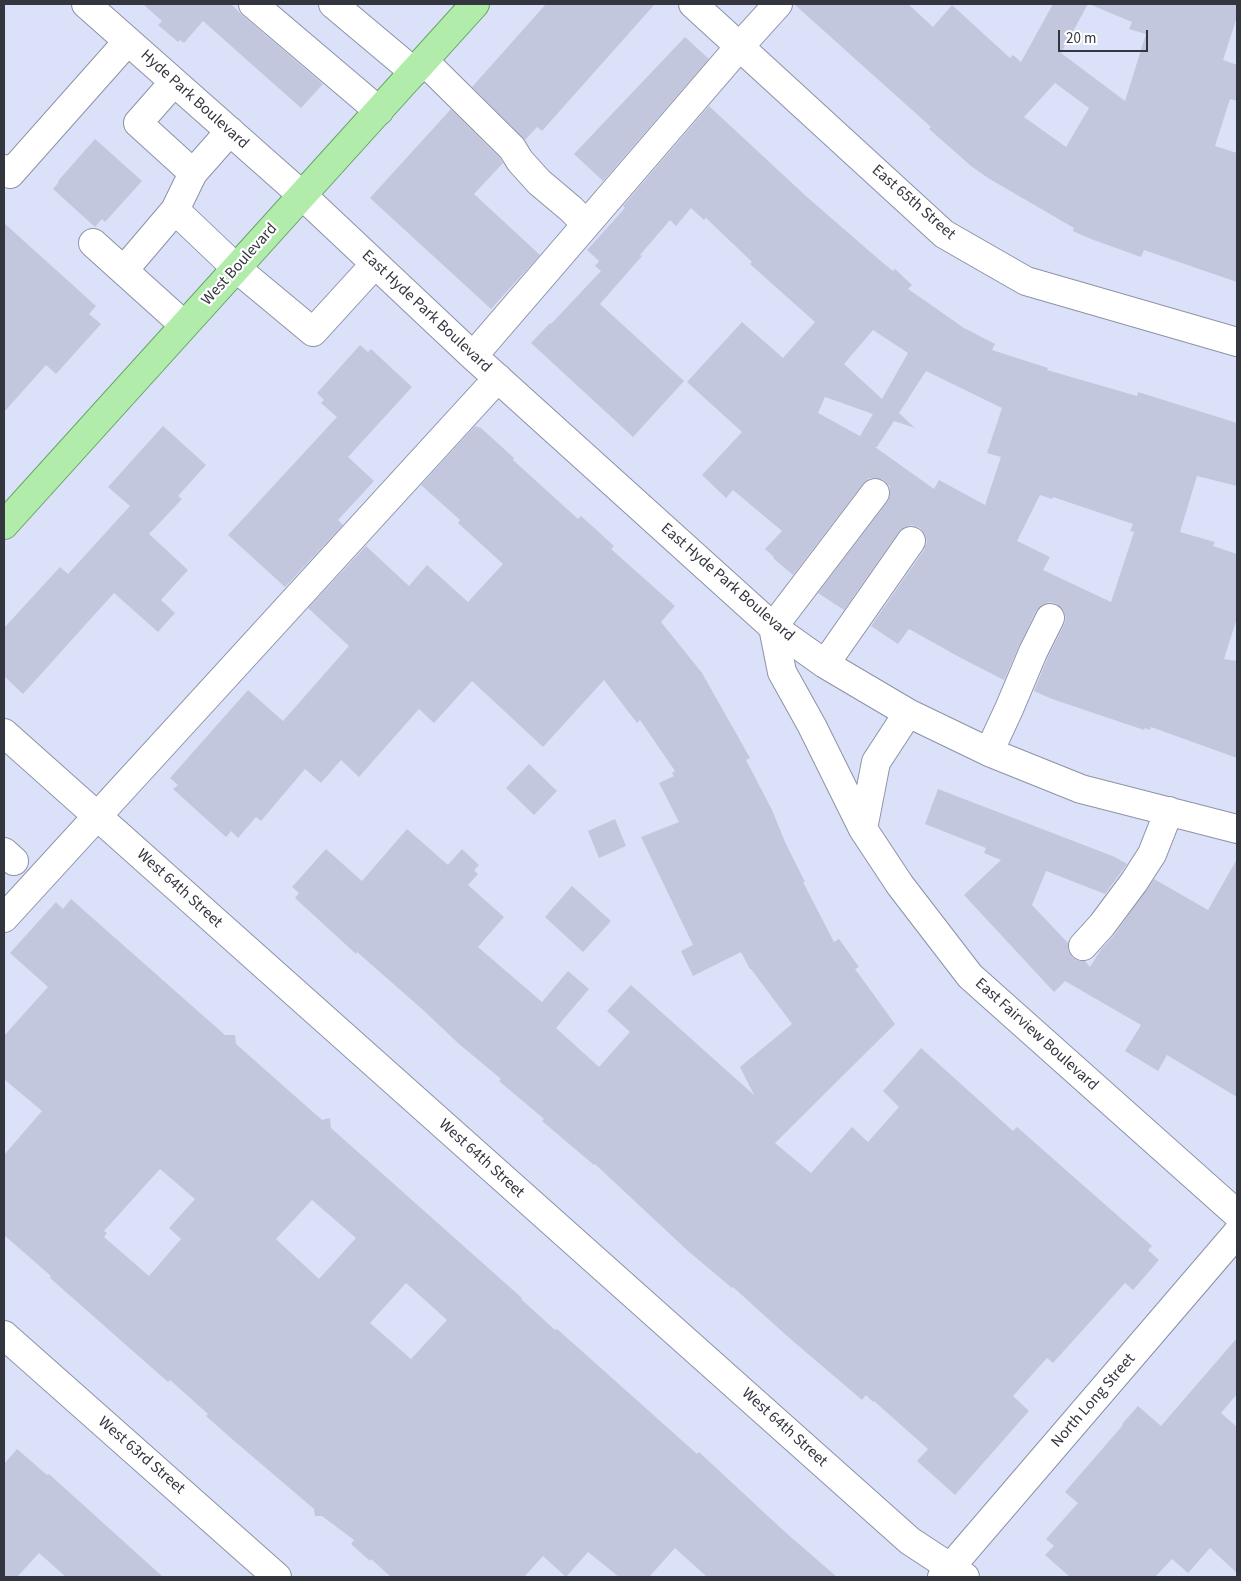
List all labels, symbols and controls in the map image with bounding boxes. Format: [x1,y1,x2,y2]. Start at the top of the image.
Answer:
scale bar [1061,20,1151,52]
text: 20 m [1066,28,1096,49]
street label: Hyde Park Boulevard [136,46,252,154]
street label: East 65th Street [867,161,959,245]
street label: West Boulevard [198,220,282,310]
street label: East Hyde Park Boulevard [357,247,495,377]
street label: East Hyde Park Boulevard [656,520,798,646]
street label: West 64th Street [132,845,226,933]
street label: East Fairview Boulevard [970,975,1102,1095]
street label: West 64th Street [434,1115,528,1203]
street label: North Long Street [1048,1350,1140,1452]
street label: West 64th Street [737,1384,831,1472]
street label: West 63rd Street [94,1413,188,1499]

